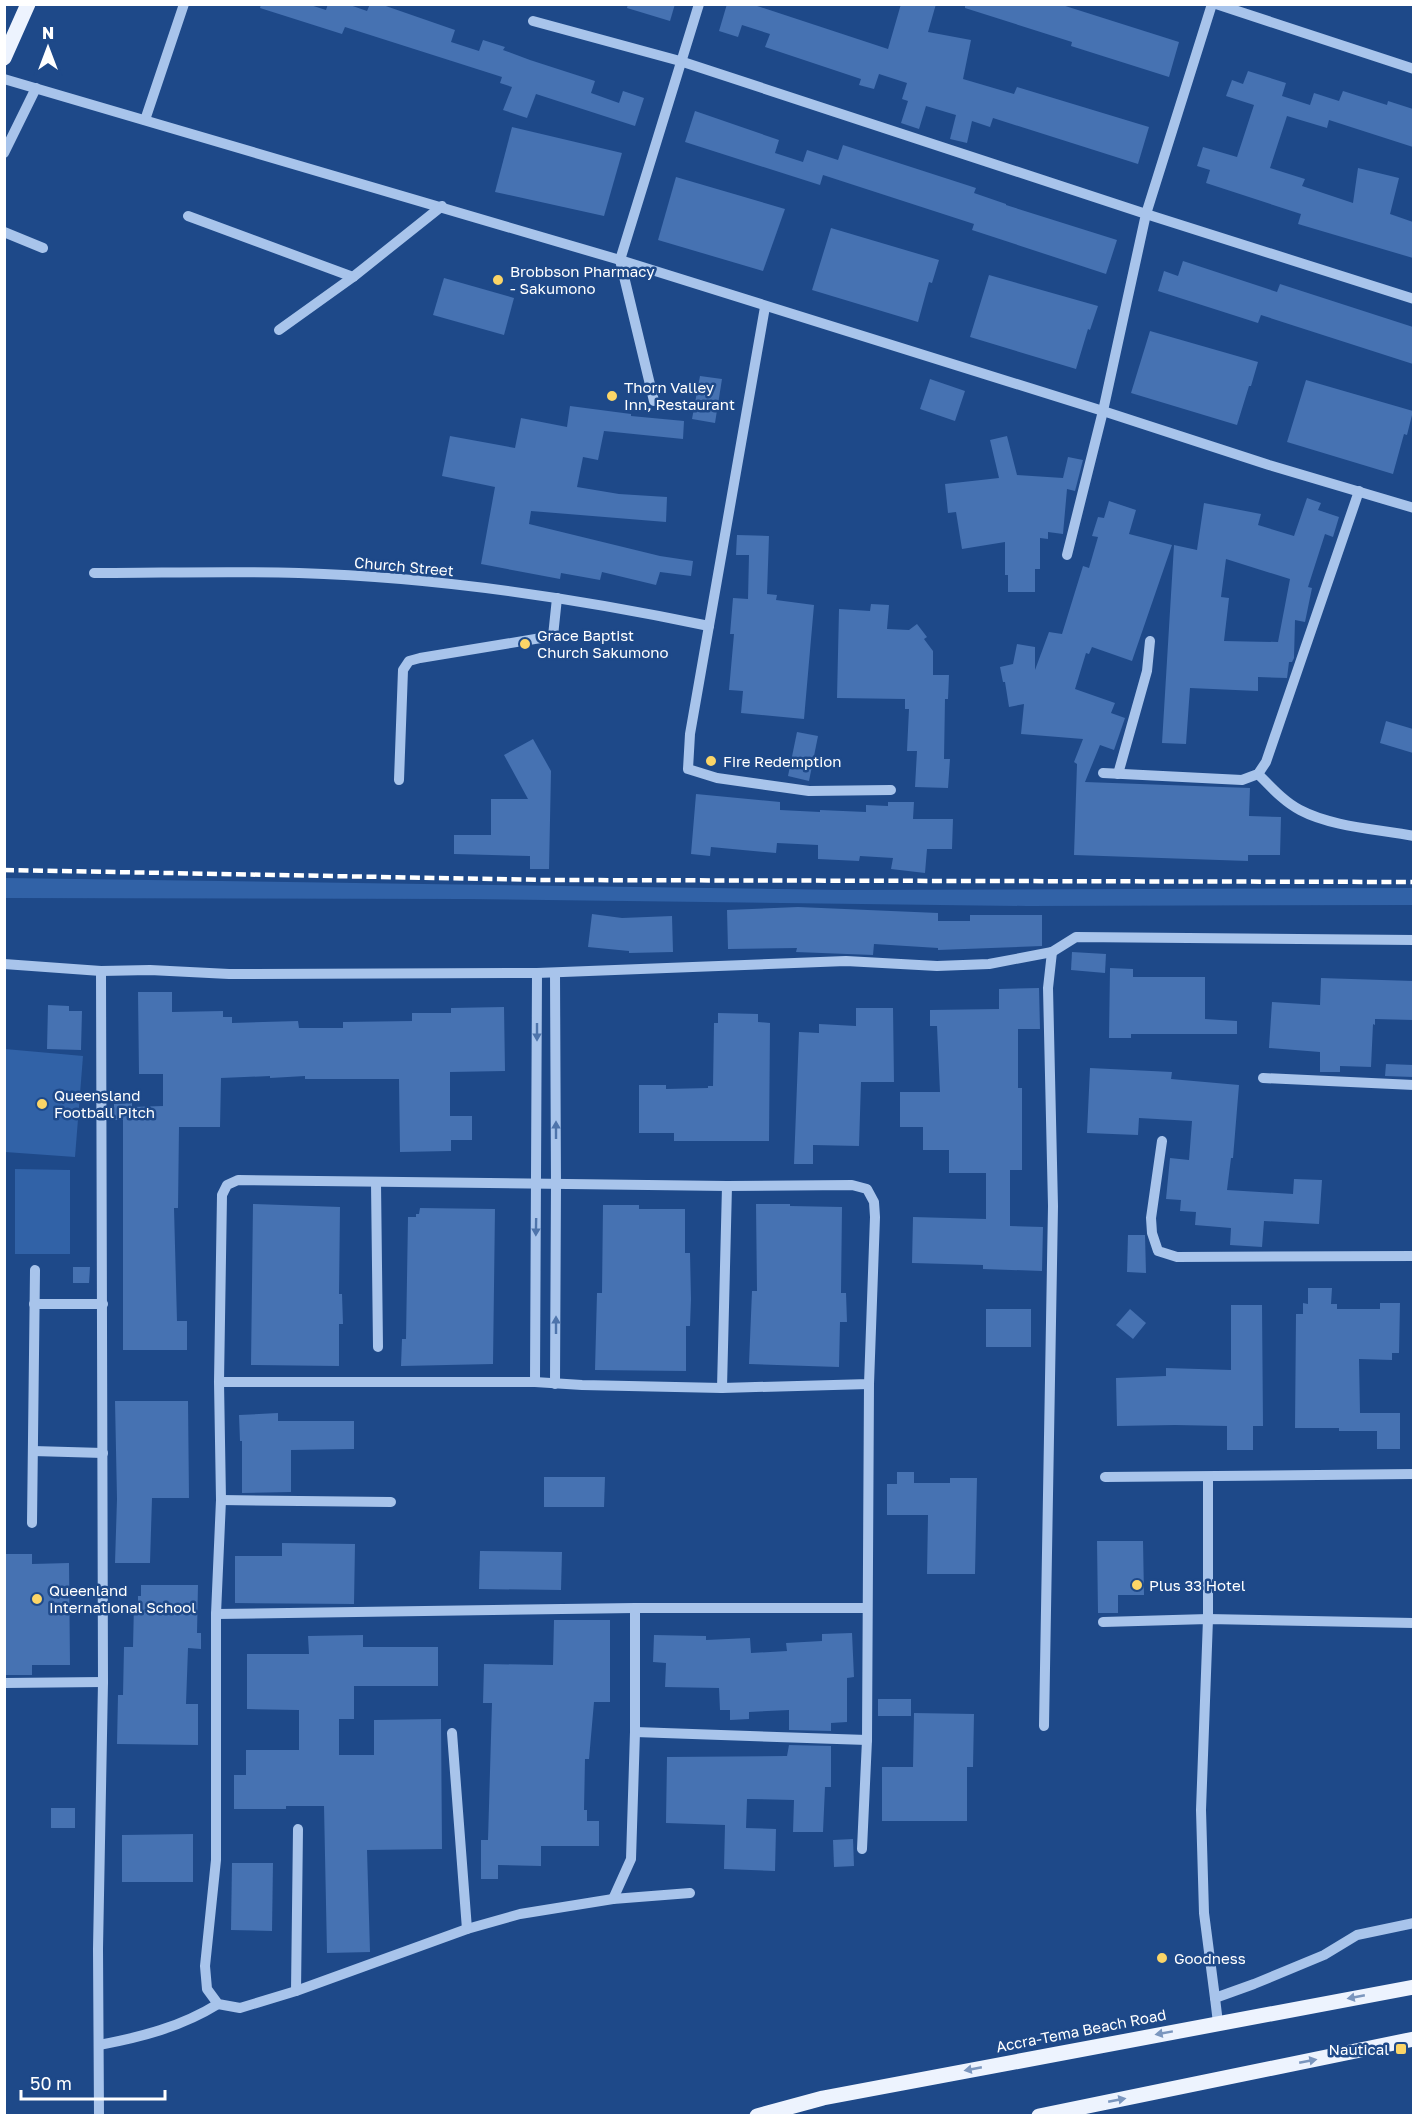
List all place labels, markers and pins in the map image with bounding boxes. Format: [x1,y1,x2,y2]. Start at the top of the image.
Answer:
place label: Brobbson Pharmacy - Sakumono [510,262,655,297]
marker: Brobbson Pharmacy - Sakumono [491,273,505,287]
place label: Thorn Valley Inn, Restaurant [624,378,735,413]
marker: Thorn Valley Inn, Restaurant [605,389,619,403]
place label: Grace Baptist Church Sakumono [537,626,668,661]
marker: Grace Baptist Church Sakumono [518,637,532,651]
place label: Fire Redemption [723,752,842,770]
marker: Fire Redemption [704,754,718,768]
place label: Queensland Football Pitch [54,1086,155,1121]
marker: Queensland Football Pitch [35,1097,49,1111]
place label: Plus 33 Hotel [1149,1576,1246,1594]
marker: Plus 33 Hotel [1130,1578,1144,1592]
place label: Queenland International School [49,1581,196,1616]
marker: Queenland International School [30,1592,44,1606]
place label: Goodness [1174,1949,1246,1967]
marker: Goodness [1155,1951,1169,1965]
place label: Nautical [1329,2040,1389,2058]
marker: Nautical [1394,2042,1408,2056]

